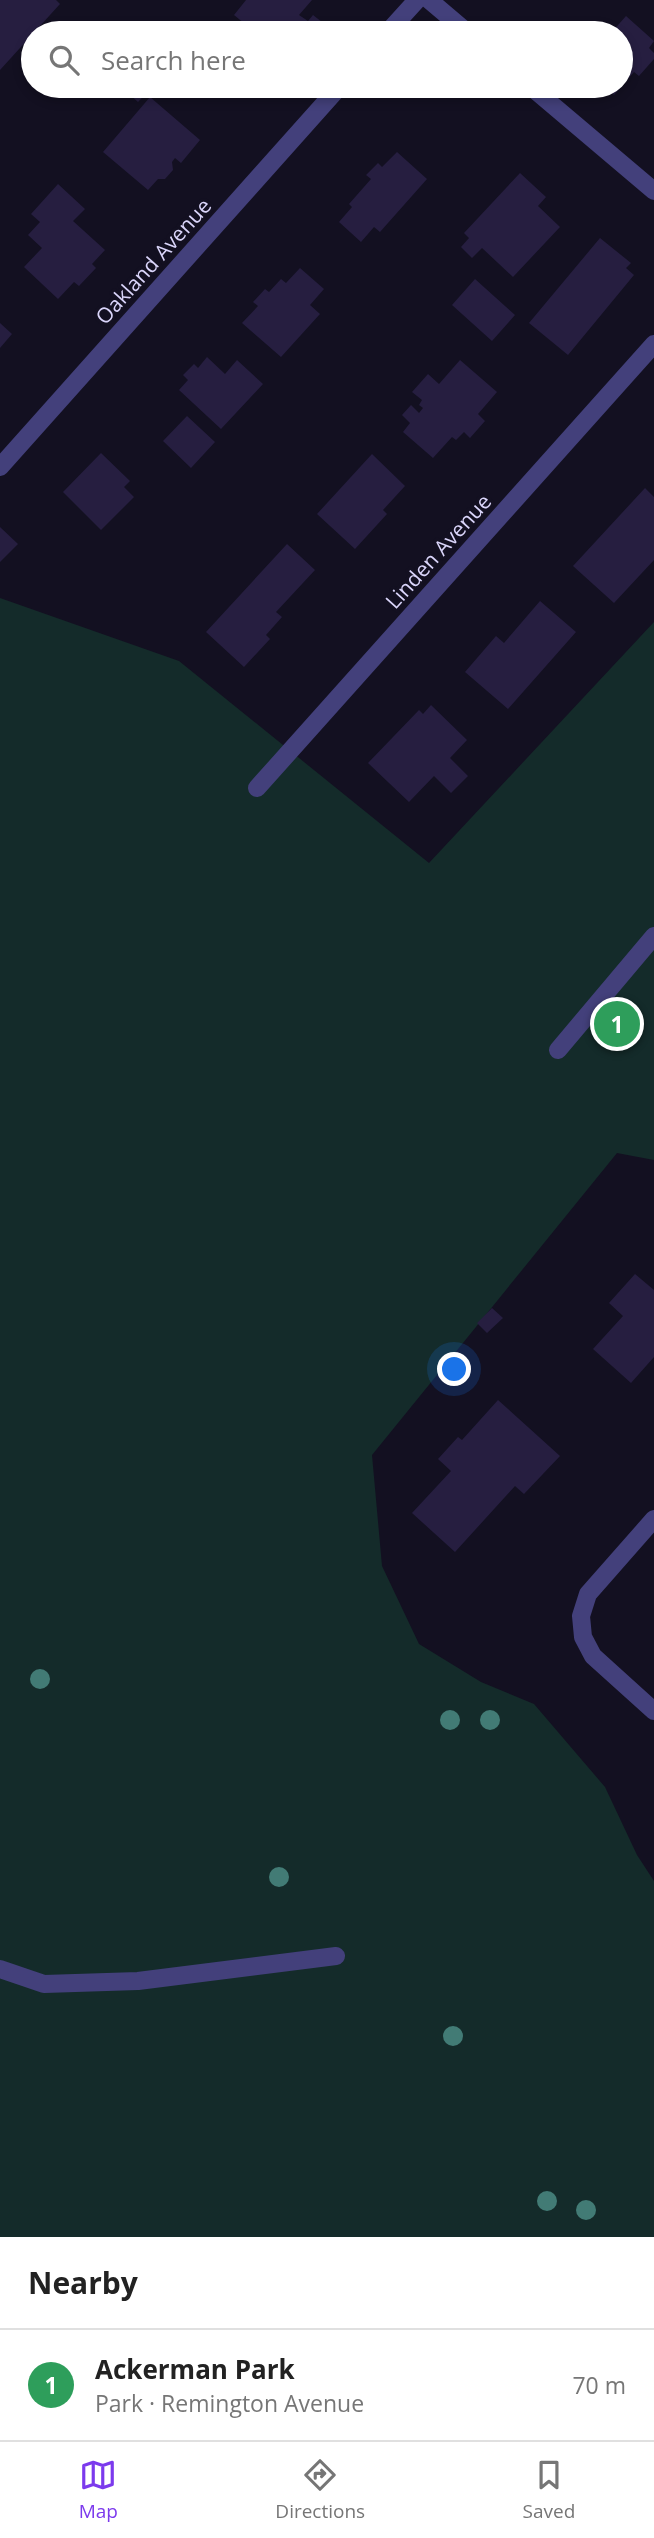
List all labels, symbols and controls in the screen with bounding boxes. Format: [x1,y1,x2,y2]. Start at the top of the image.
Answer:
search box [21,21,633,98]
icon: search [45,41,83,79]
text: Search here [101,42,246,78]
street label: Oakland Avenue [89,192,217,330]
street label: Linden Avenue [379,488,497,614]
pin: 1 [594,998,640,1050]
your location [437,1352,471,1386]
text: Nearby [28,2262,138,2303]
text: Ackerman Park [95,2351,295,2387]
text: 1 [44,2369,58,2401]
text: 70 m [572,2369,626,2401]
text: Park · Remington Avenue [95,2387,364,2419]
tab: Map [79,2456,118,2524]
tab: Directions [275,2456,365,2524]
tab: Saved [523,2456,575,2524]

